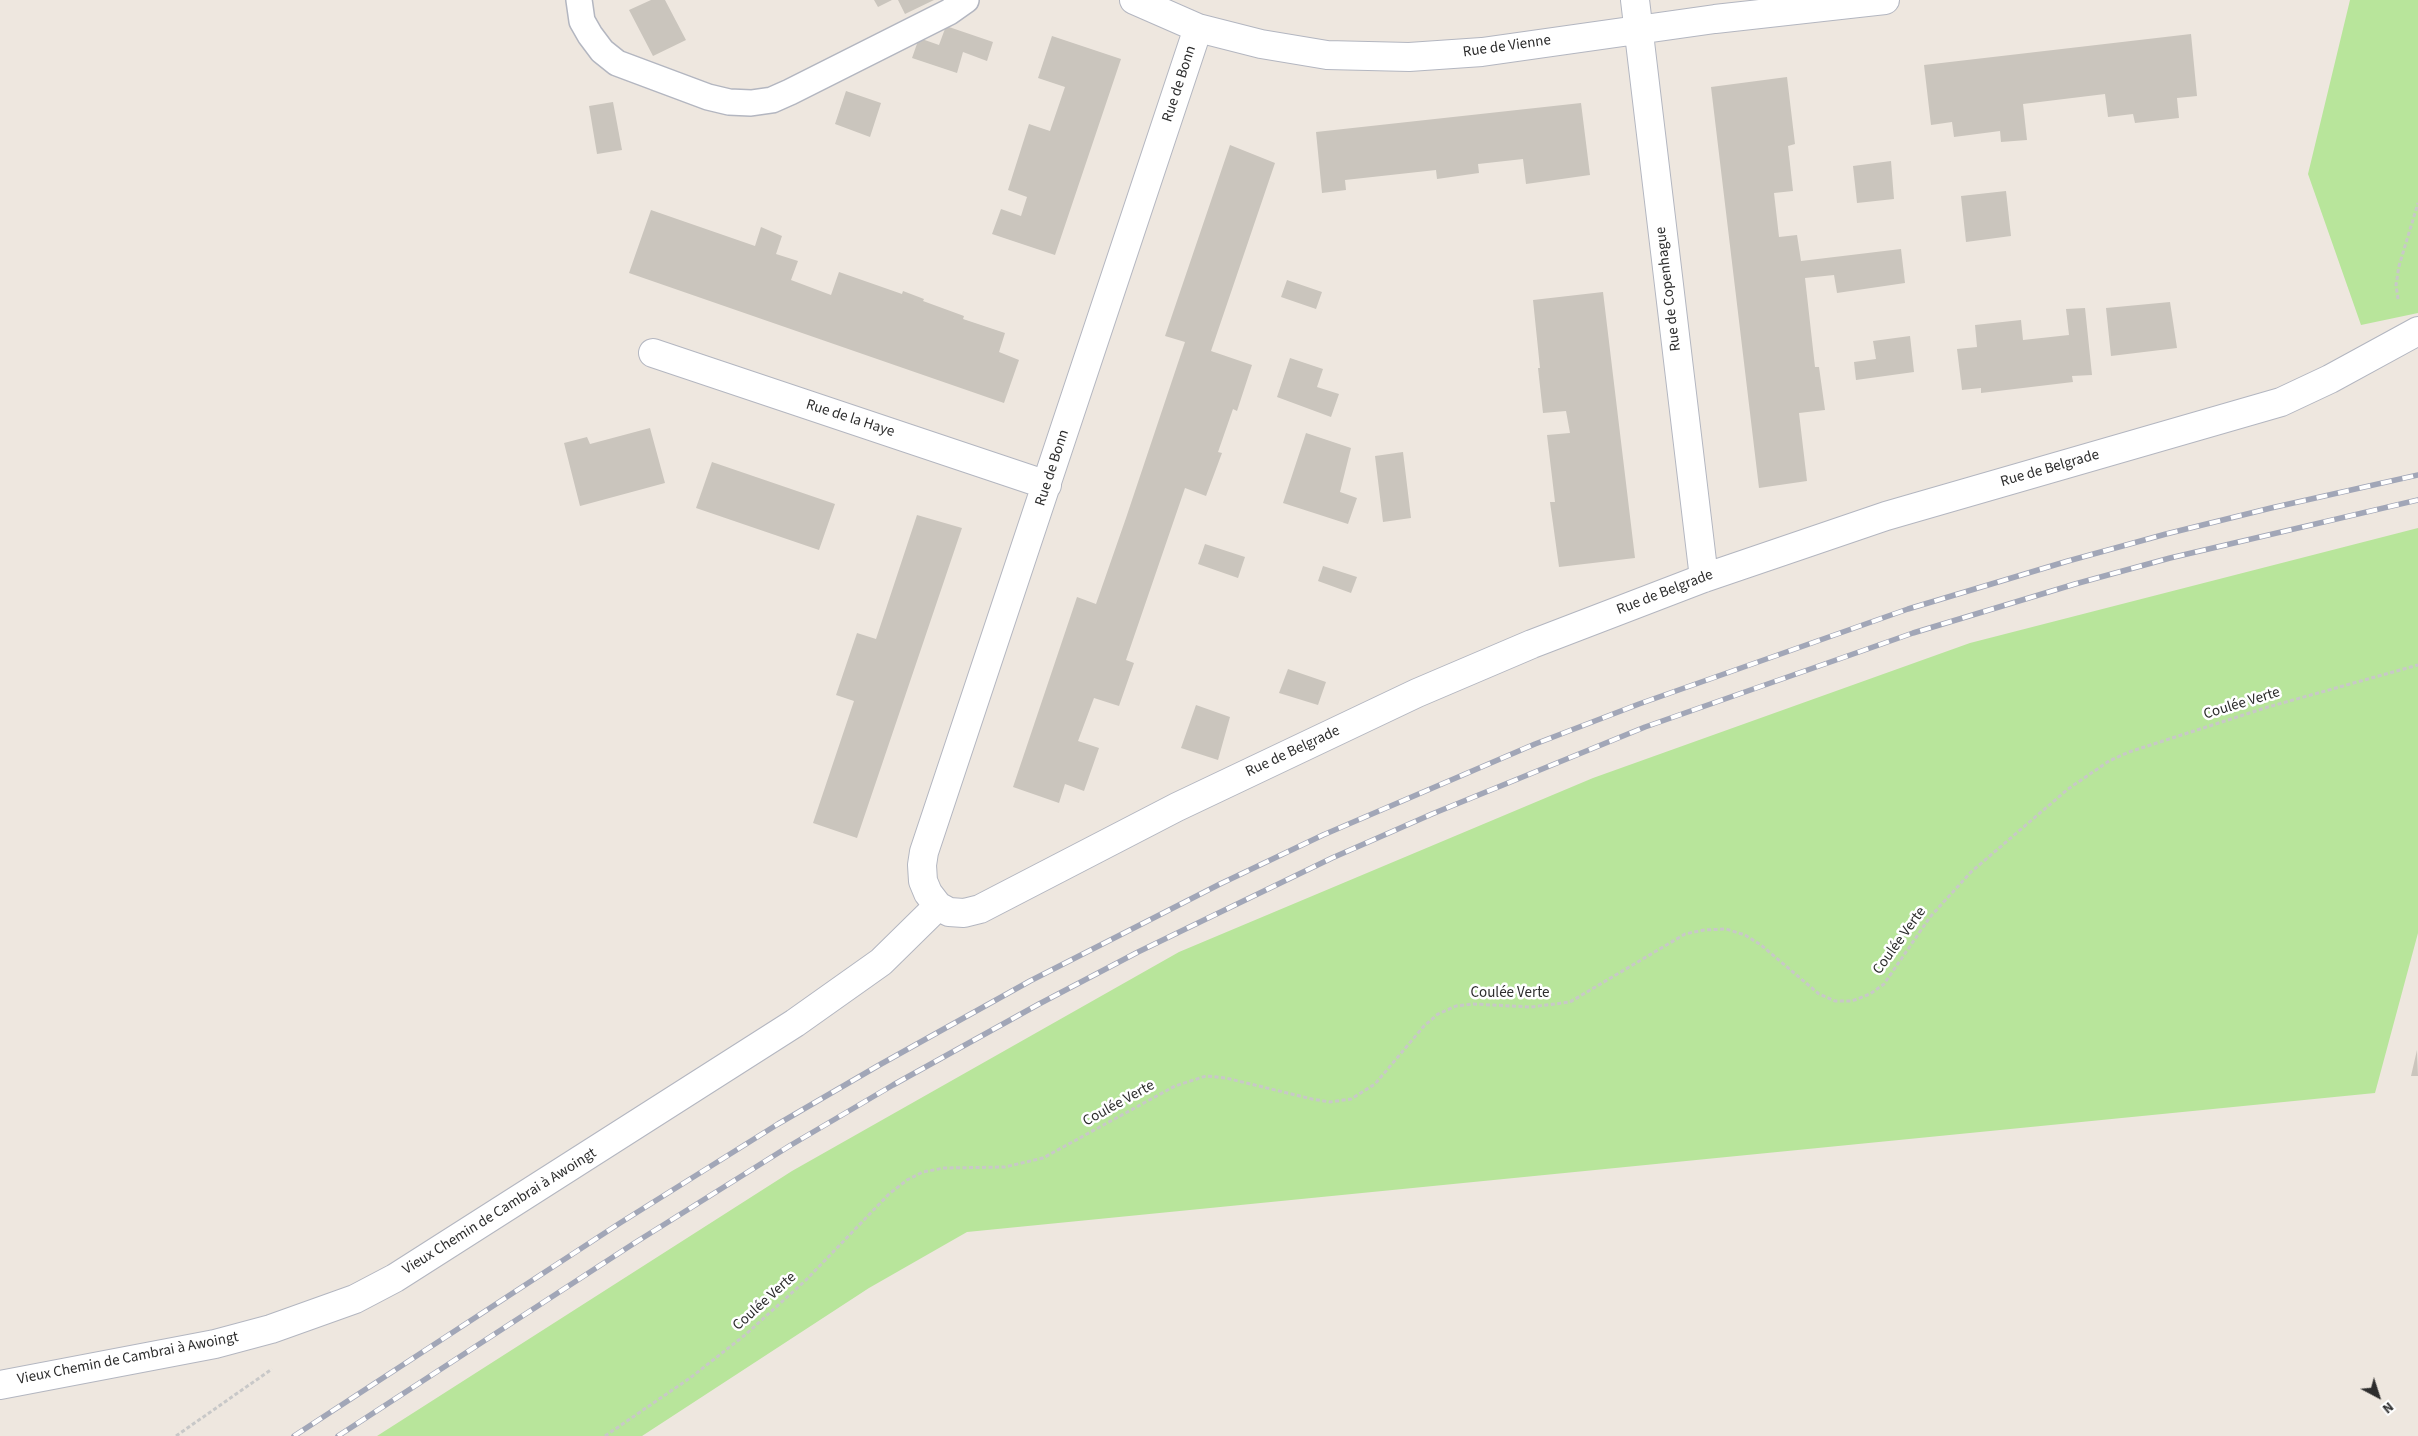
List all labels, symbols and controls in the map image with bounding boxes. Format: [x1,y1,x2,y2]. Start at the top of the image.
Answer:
street label: Rue de Vienne [1462,32,1552,62]
street label: Rue de Bonn [1159,44,1201,124]
street label: Rue de Copenhague [1652,226,1686,352]
street label: Rue de la Haye [803,396,897,442]
street label: Rue de Bonn [1032,428,1074,508]
street label: Rue de Belgrade [1999,446,2101,492]
street label: Rue de Belgrade [1614,566,1716,620]
street label: Coulée Verte [2202,684,2282,724]
street label: Rue de Belgrade [1243,722,1343,782]
street label: Coulée Verte [1869,904,1931,978]
street label: Coulée Verte [1470,985,1550,1003]
street label: Coulée Verte [1080,1077,1158,1131]
street label: Vieux Chemin de Cambrai à Awoingt [400,1145,600,1279]
street label: Coulée Verte [730,1269,800,1335]
street label: Vieux Chemin de Cambrai à Awoingt [16,1329,240,1389]
north arrow [2353,1371,2403,1421]
text: N [2378,1397,2398,1418]

